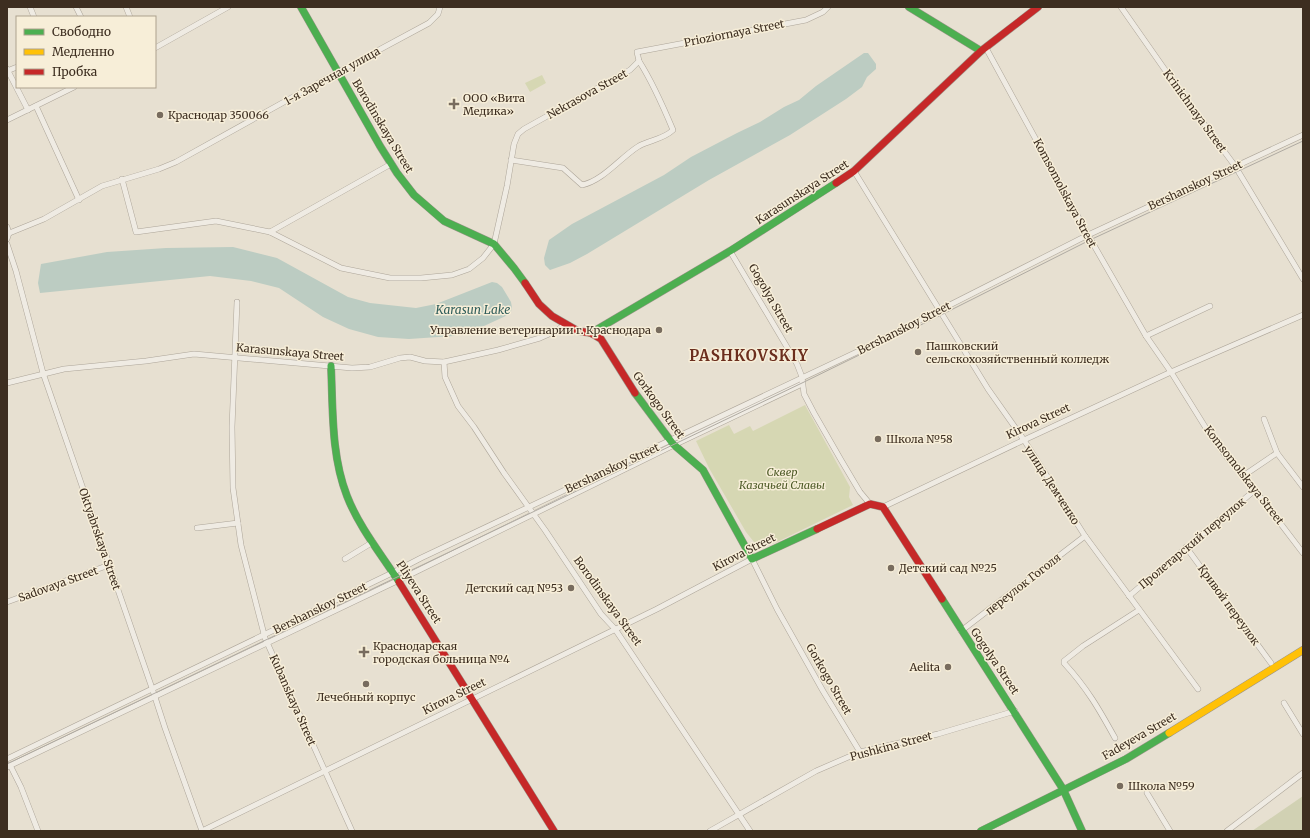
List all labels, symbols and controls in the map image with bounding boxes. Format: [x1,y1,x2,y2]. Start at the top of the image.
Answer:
legend [16,16,156,88]
street label: Prioziornaya Street [683,16,786,50]
text: Свободно [52,24,111,39]
text: Медленно [52,44,114,59]
street label: 1-я Заречная улица [282,44,382,108]
text: Пробка [52,64,98,79]
street label: Nekrasova Street [544,66,630,122]
street label: Krinichnaya Street [1160,67,1230,156]
street label: Borodinskaya Street [349,77,417,176]
place label: ООО «Вита Медика» [463,91,525,118]
marker: ООО «Вита Медика» [448,98,460,110]
place label: Краснодар 350066 [168,108,269,122]
marker: Краснодар 350066 [155,110,165,120]
street label: Komsomolskaya Street [1030,136,1100,251]
street label: Karasunskaya Street [753,156,852,227]
street label: Bershanskoy Street [1146,157,1245,213]
street label: Gogolya Street [746,261,797,335]
street label: Bershanskoy Street [855,298,954,358]
water label: Karasun Lake [435,302,510,317]
place label: Управление ветеринарии г. Краснодара [429,323,651,337]
marker: Управление ветеринарии г. Краснодара [654,325,664,335]
place label: Пашковский сельскохозяйственный колледж [926,339,1109,366]
street label: Karasunskaya Street [235,340,345,364]
district label: PASHKOVSKIY [689,346,809,365]
marker: Пашковский сельскохозяйственный колледж [913,347,923,357]
street label: Gorkogo Street [630,369,688,442]
street label: Kirova Street [1004,400,1073,442]
street label: Komsomolskaya Street [1201,423,1287,528]
place label: Школа №58 [886,432,953,446]
marker: Школа №58 [873,434,883,444]
street label: Bershanskoy Street [563,440,662,496]
street label: улица Демченко [1021,443,1083,528]
park label: Сквер Казачьей Славы [739,465,825,492]
street label: Oktyabrskaya Street [76,486,124,592]
street label: Пролетарский переулок [1136,494,1248,592]
street label: Kirova Street [710,530,778,574]
street label: переулок Гоголя [982,550,1064,618]
street label: Borodinskaya Street [571,554,646,649]
street label: Pliyeva Street [394,558,445,627]
place label: Детский сад №25 [899,561,997,575]
street label: Кривой переулок [1195,562,1263,648]
street label: Sadovaya Street [16,563,100,605]
marker: Детский сад №25 [886,563,896,573]
street label: Bershanskoy Street [271,579,370,637]
place label: Детский сад №53 [466,581,563,595]
marker: Детский сад №53 [566,583,576,593]
street label: Gogolya Street [968,625,1023,697]
place label: Краснодарская городская больница №4 [373,639,510,666]
street label: Gorkogo Street [803,641,855,718]
marker: Краснодарская городская больница №4 [358,646,370,658]
street label: Kubanskaya Street [267,652,320,748]
place label: Aelita [909,660,940,674]
marker: Aelita [943,662,953,672]
street label: Kirova Street [420,674,489,717]
marker: Лечебный корпус [361,679,371,689]
place label: Лечебный корпус [317,690,416,704]
street label: Fadeyeva Street [1100,709,1179,763]
street label: Pushkina Street [848,728,934,764]
place label: Школа №59 [1128,779,1195,793]
marker: Школа №59 [1115,781,1125,791]

